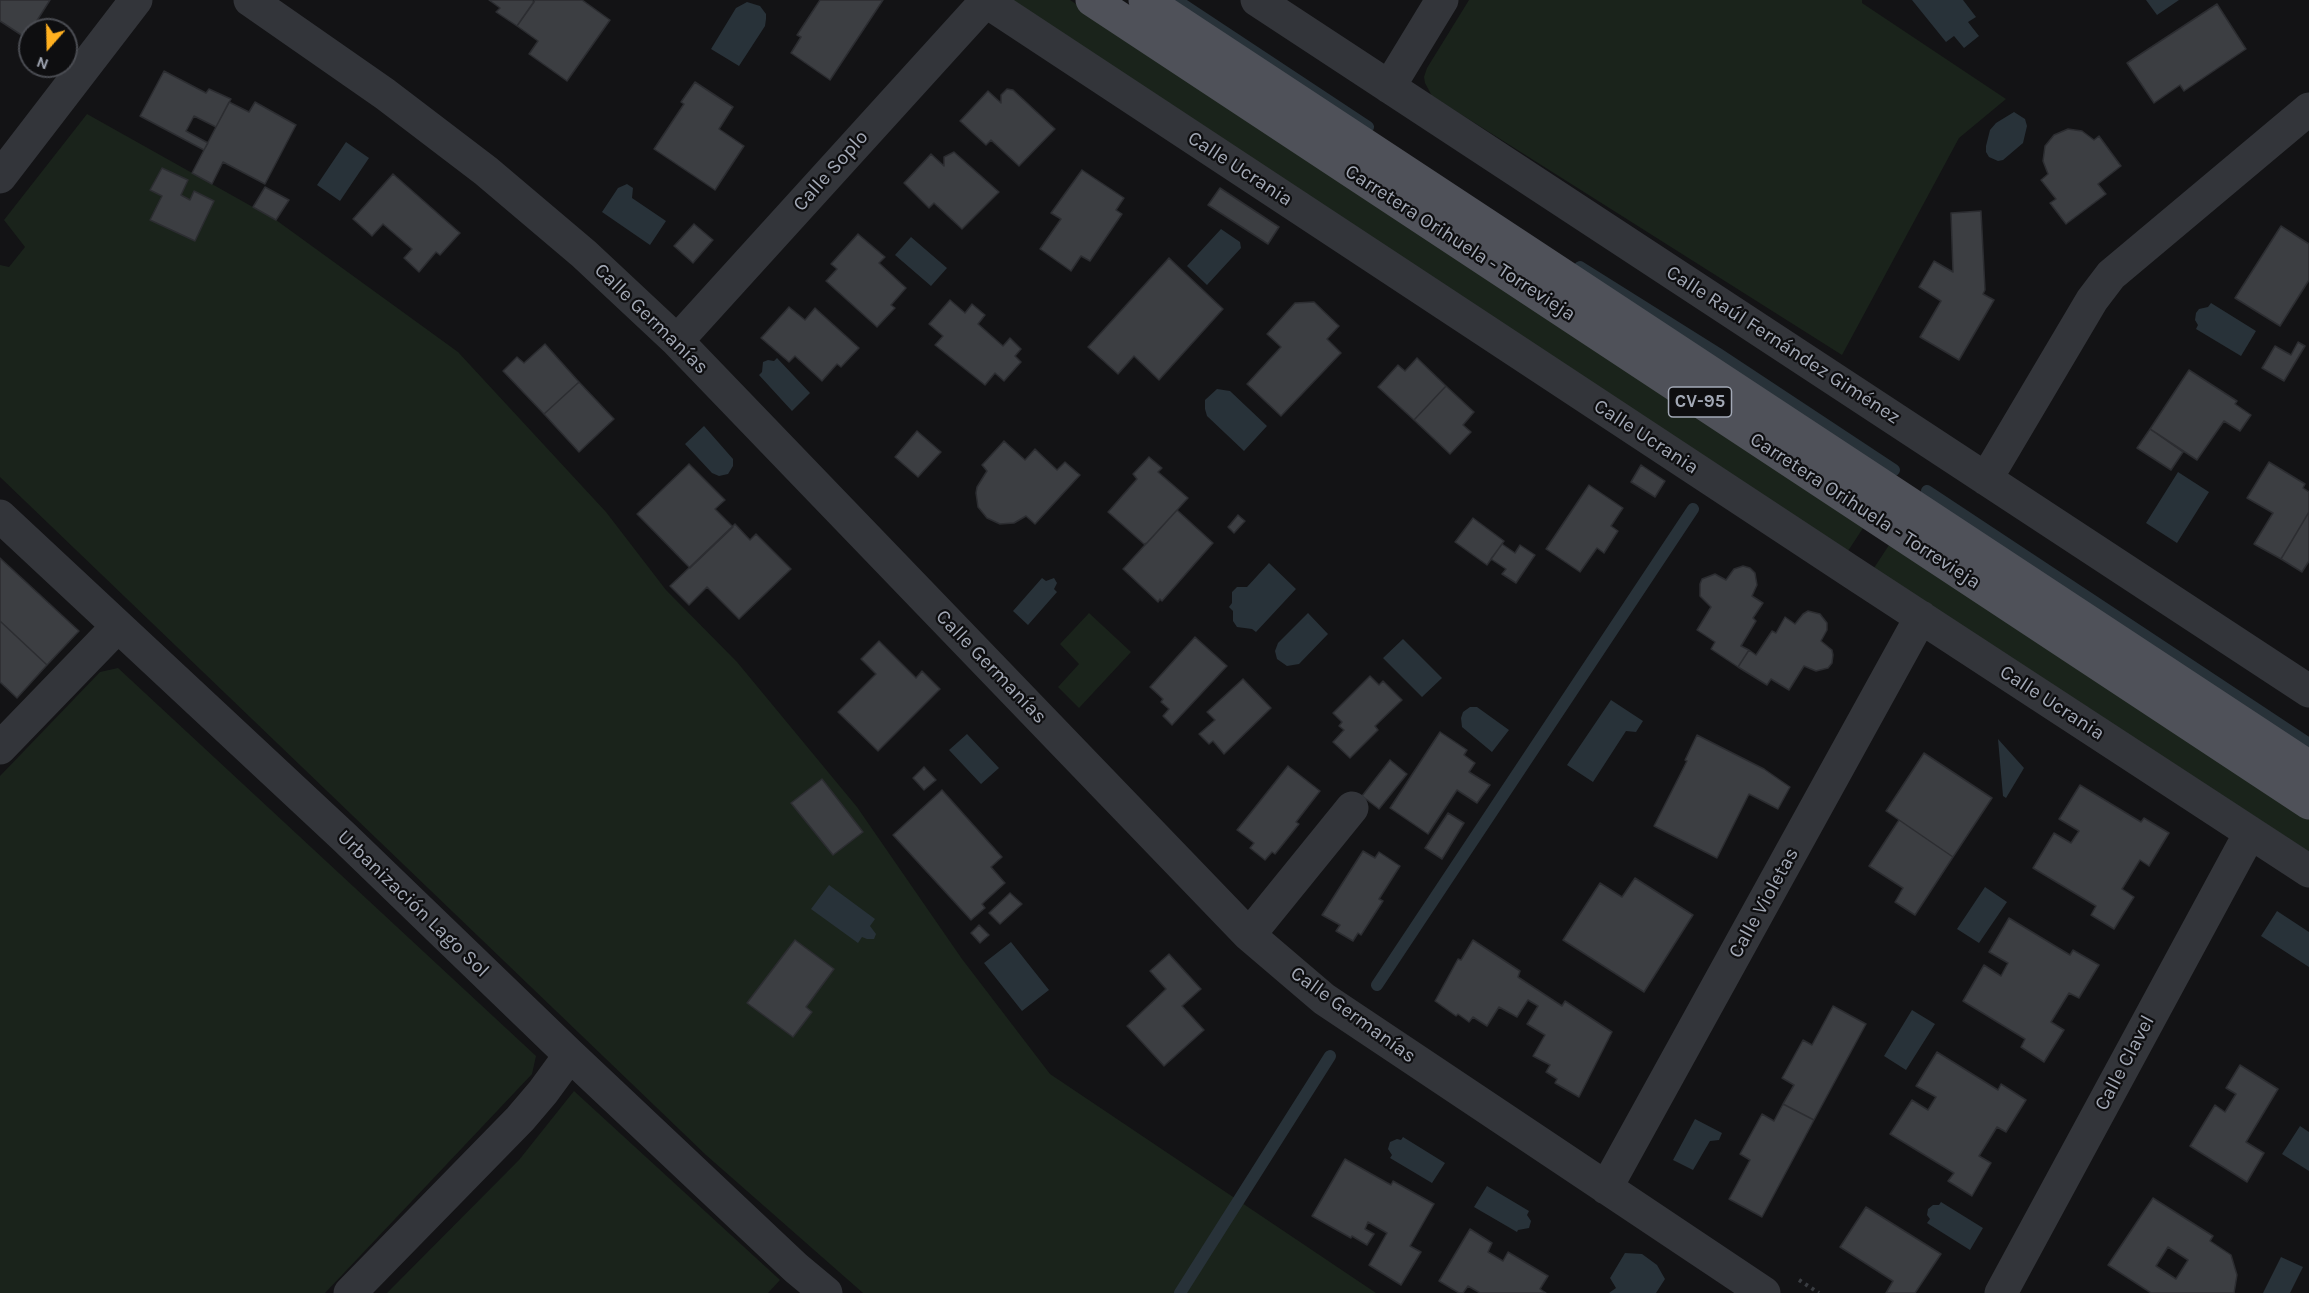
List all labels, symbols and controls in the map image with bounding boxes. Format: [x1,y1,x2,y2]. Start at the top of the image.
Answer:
north arrow [18,18,78,78]
text: N [34,53,51,74]
street label: Calle Soplo [788,126,874,216]
street label: Calle Ucrania [1183,126,1297,212]
street label: Carretera Orihuela - Torrevieja [1340,159,1580,327]
street label: Calle Germanías [589,259,713,379]
street label: Calle Raúl Fernández Giménez [1662,260,1904,430]
road number: CV-95 [1668,387,1732,417]
street label: Calle Ucrania [1589,394,1703,480]
street label: Carretera Orihuela - Torrevieja [1745,427,1985,595]
street label: Calle Germanías [931,605,1051,729]
street label: Calle Ucrania [1995,660,2109,746]
street label: Urbanización Lago Sol [332,825,494,983]
street label: Calle Violetas [1724,844,1804,962]
street label: Calle Germanías [1286,961,1420,1069]
street label: Calle Clavel [2090,1011,2160,1115]

